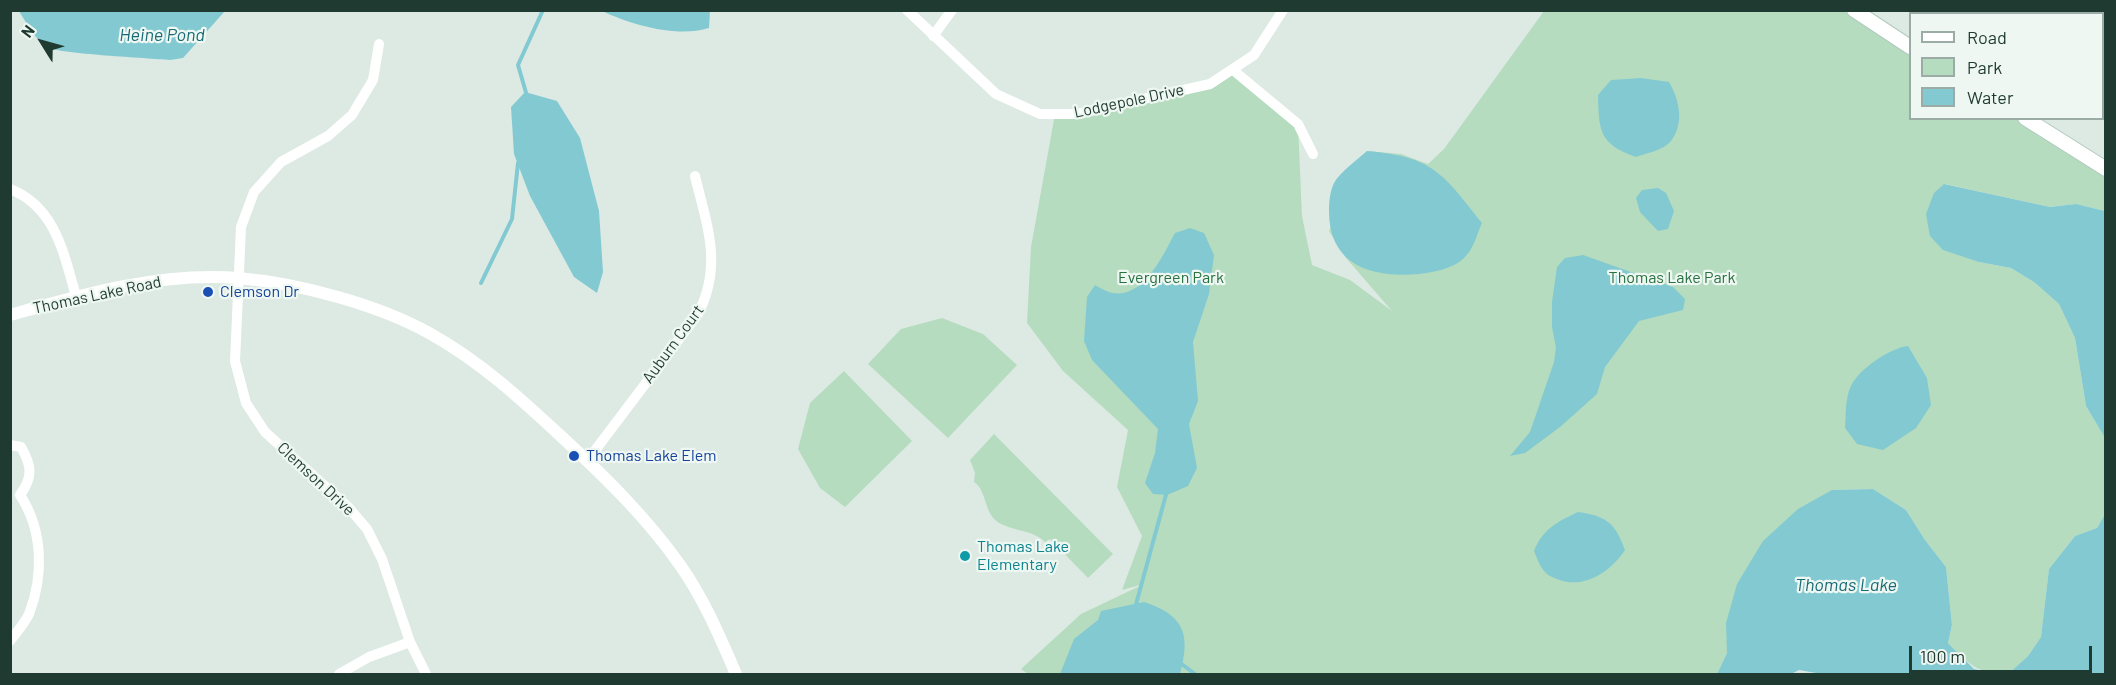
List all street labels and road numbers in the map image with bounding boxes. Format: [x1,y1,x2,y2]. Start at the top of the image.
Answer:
street label: Lodgepole Drive [1072,80,1186,122]
street label: Thomas Lake Road [31,272,163,318]
street label: Auburn Court [638,301,708,387]
street label: Clemson Drive [273,438,359,520]

